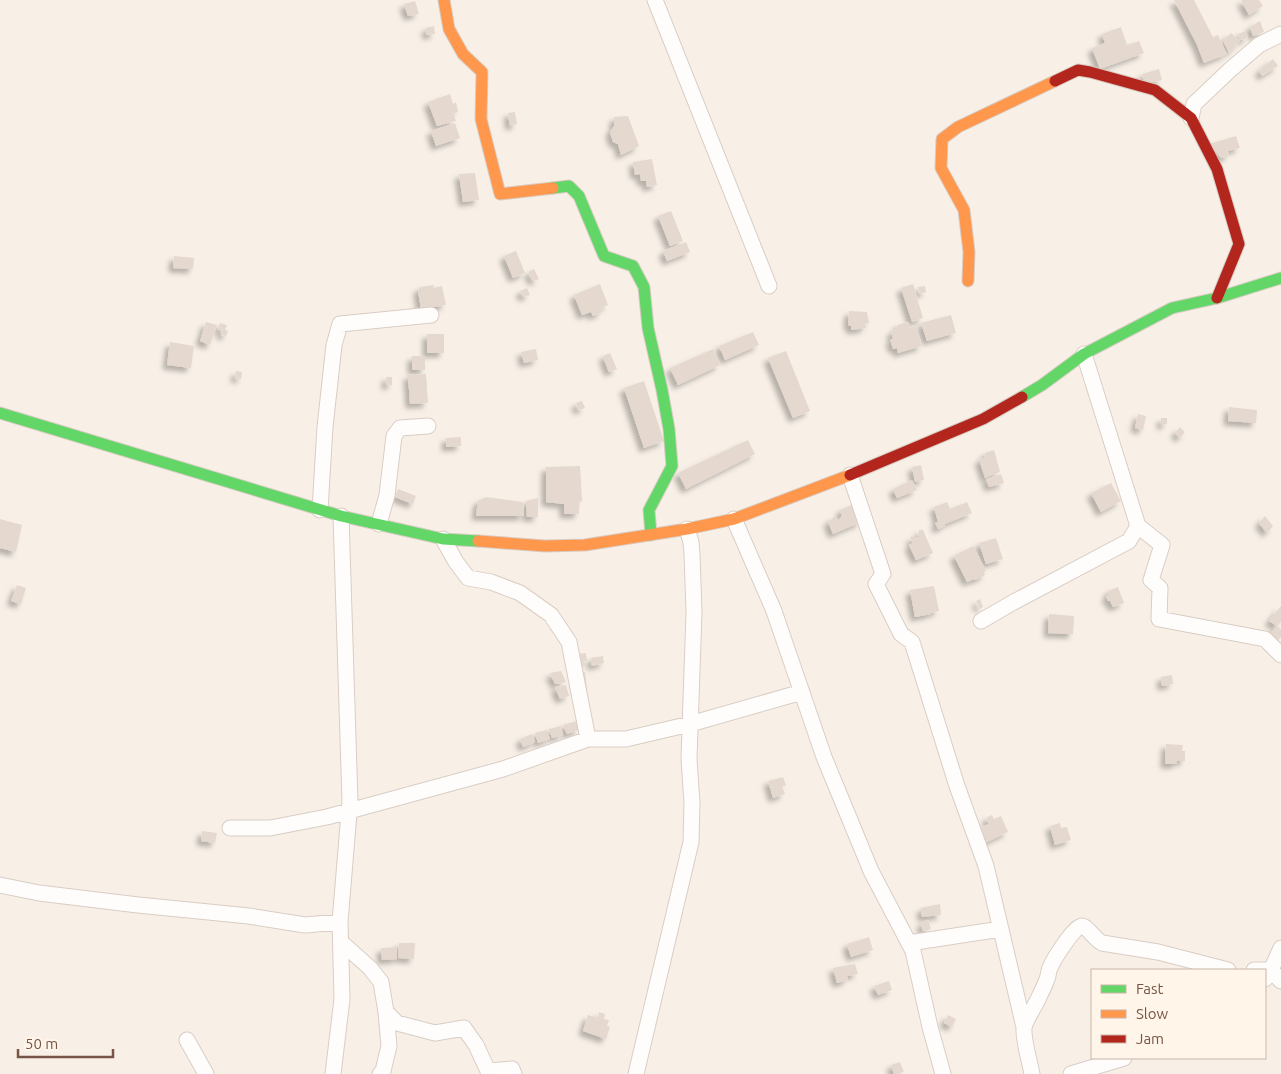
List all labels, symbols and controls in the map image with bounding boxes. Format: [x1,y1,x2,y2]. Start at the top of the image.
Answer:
legend [1091,969,1266,1059]
text: Fast [1136,980,1164,997]
text: Slow [1136,1005,1169,1022]
scale bar [18,1026,112,1058]
text: Jam [1136,1030,1164,1047]
text: 50 m [25,1035,58,1052]

